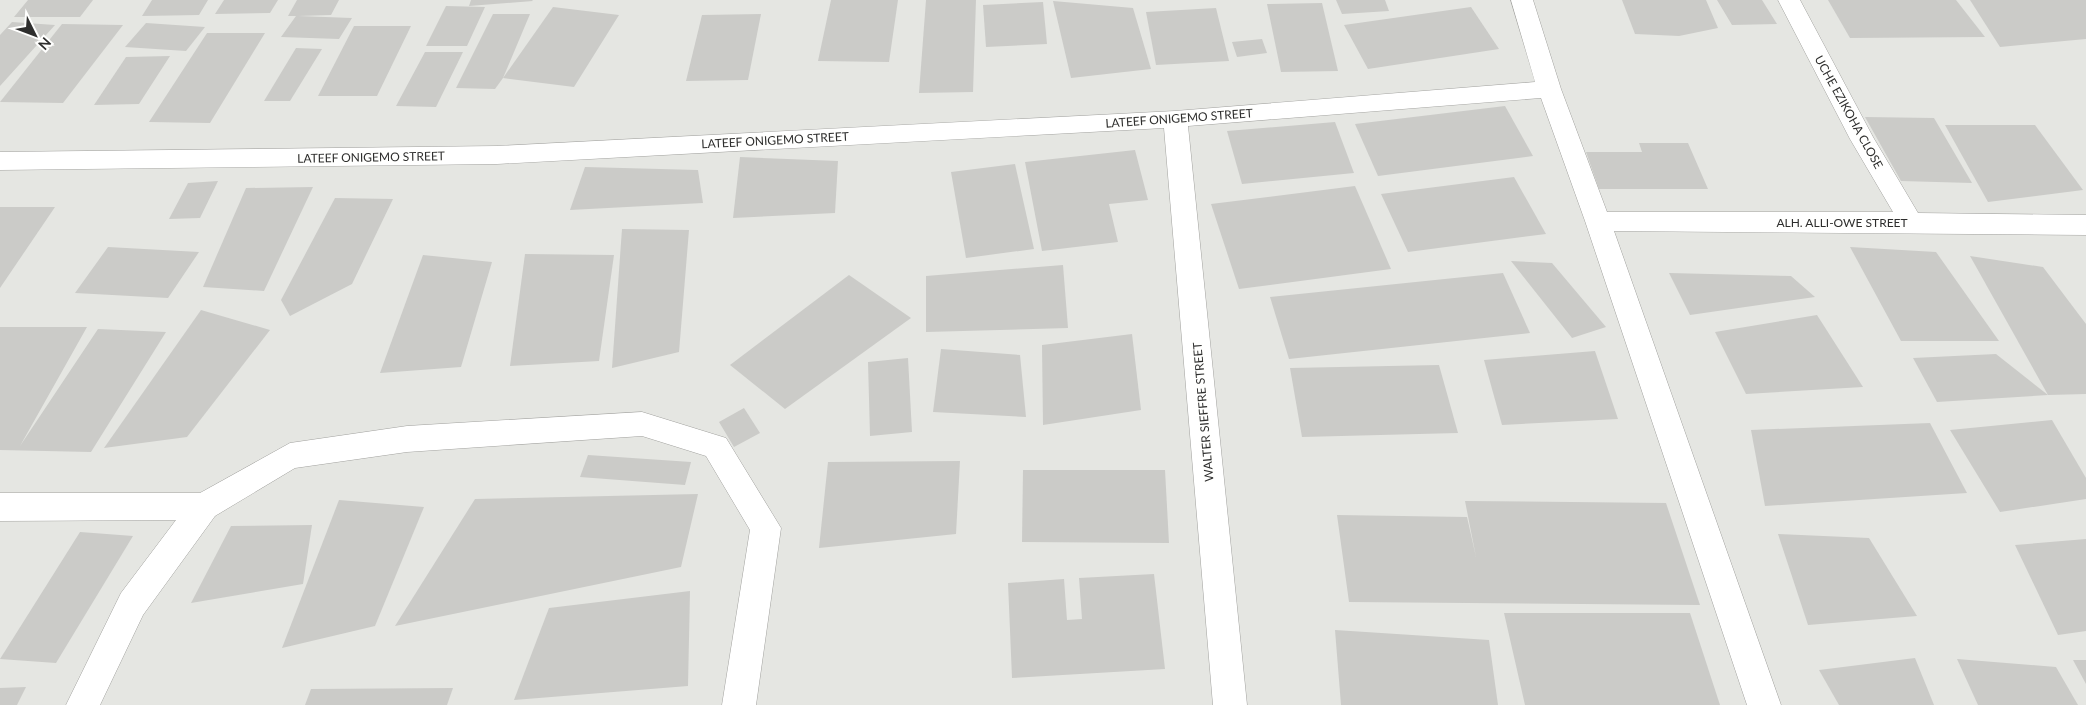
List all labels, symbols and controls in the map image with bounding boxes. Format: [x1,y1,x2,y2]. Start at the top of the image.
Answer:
north arrow [10,10,60,60]
text: N [35,34,55,54]
street label: UCHE EZIKOHA CLOSE [1812,53,1886,171]
street label: LATEEF ONIGEMO STREET [1105,105,1253,131]
street label: LATEEF ONIGEMO STREET [701,129,849,151]
street label: LATEEF ONIGEMO STREET [297,148,445,166]
street label: ALH. ALLI-OWE STREET [1776,215,1908,230]
street label: WALTER SIEFFRE STREET [1189,342,1217,482]

